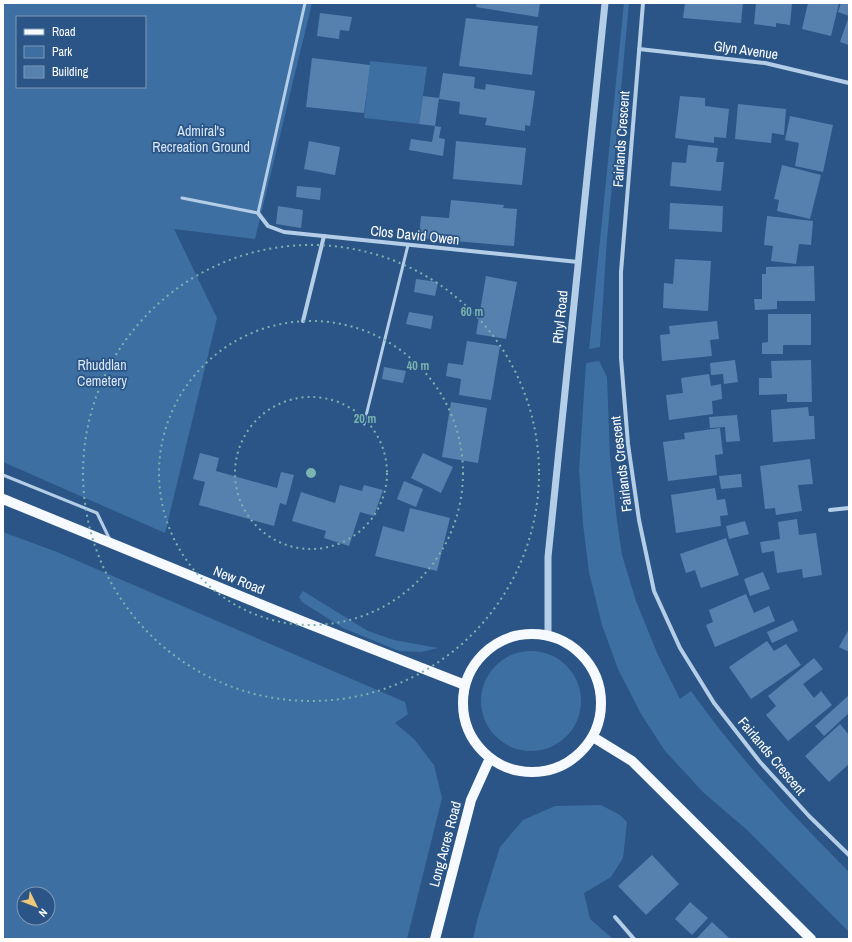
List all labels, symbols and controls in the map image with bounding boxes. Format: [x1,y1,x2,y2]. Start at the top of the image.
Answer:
legend [16,16,146,88]
text: Road [52,24,76,40]
street label: Glyn Avenue [713,37,779,63]
text: Park [52,44,72,60]
text: Building [52,64,89,80]
street label: Fairlands Crescent [609,90,633,188]
park label: Admiral's Recreation Ground [152,122,250,156]
street label: Clos David Owen [370,221,460,249]
street label: Rhyl Road [548,289,572,345]
text: 60 m [461,304,483,320]
park label: Rhuddlan Cemetery [77,356,127,390]
text: 40 m [407,358,429,374]
text: 20 m [354,411,376,427]
street label: Fairlands Crescent [606,415,636,513]
centre of rings [304,466,318,480]
street label: New Road [211,562,267,598]
street label: Fairlands Crescent [734,713,810,799]
street label: Long Acres Road [425,799,465,889]
north arrow [16,886,56,926]
text: N [36,906,51,920]

